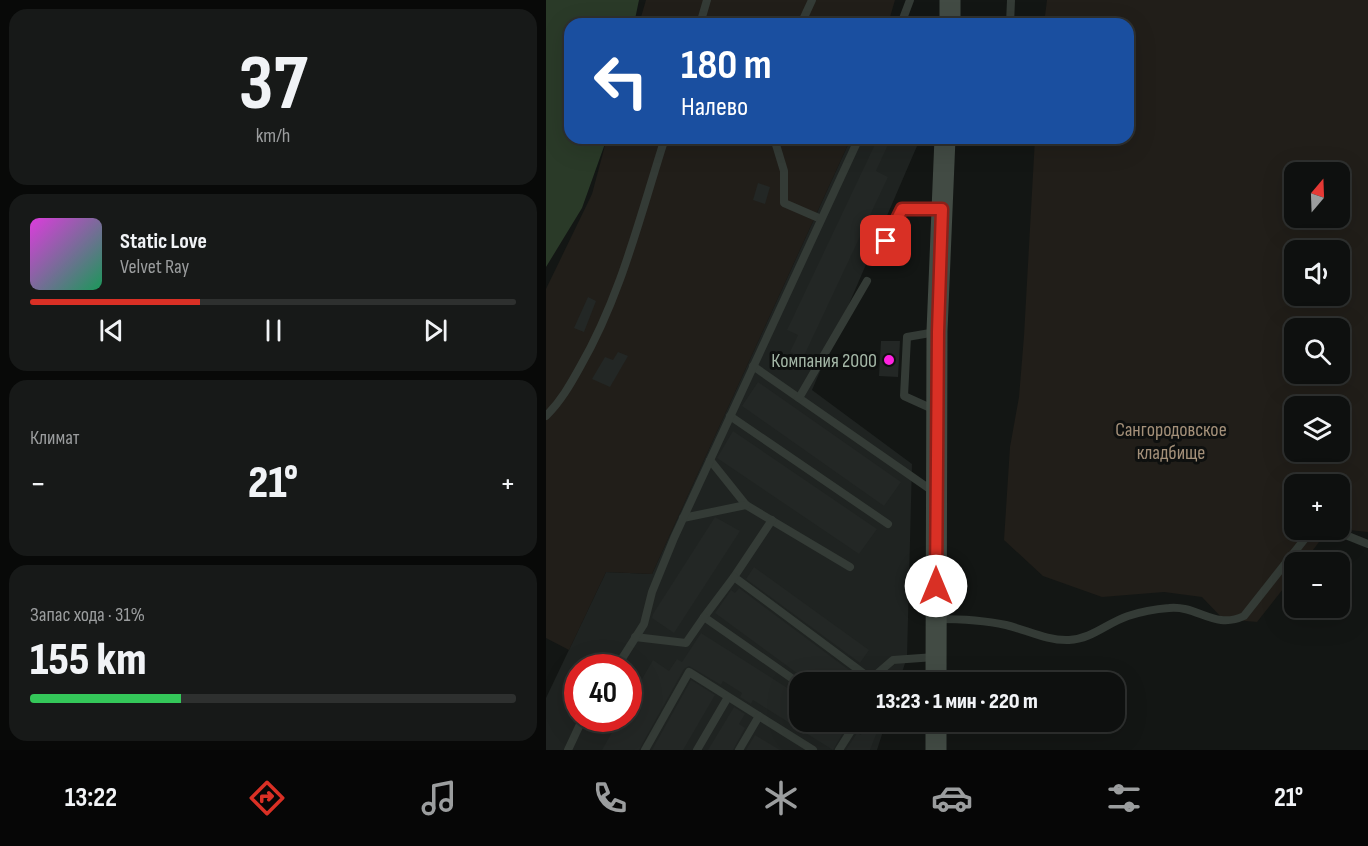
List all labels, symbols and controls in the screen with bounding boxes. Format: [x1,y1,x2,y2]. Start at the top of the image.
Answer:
text: 37 [239,38,307,131]
text: 180 m [681,40,772,91]
icon: left [582,42,660,120]
text: Налево [681,91,748,123]
text: km/h [256,124,290,148]
north arrow [1284,162,1350,228]
map controls [1284,162,1350,618]
pin [860,215,911,266]
icon: arrive [869,224,902,257]
text: Static Love [120,228,207,255]
button: sound [1284,240,1350,306]
text: Velvet Ray [120,255,189,279]
icon: previous [95,314,128,347]
icon: pause [257,314,290,347]
icon: next [419,314,452,347]
button: search [1284,318,1350,384]
place label: Компания 2000 [771,349,877,373]
marker: Компания 2000 [882,353,896,367]
button: layers [1284,396,1350,462]
park label: Сангородовское кладбище [1115,418,1227,465]
text: Климат [30,426,80,450]
text: 21° [248,456,298,511]
text: − [30,464,46,504]
text: + [500,464,516,504]
button: + [1284,474,1350,540]
button: − [1284,552,1350,618]
position arrow [904,554,968,618]
text: Запас хода · 31% [30,603,145,627]
text: 155 km [30,633,147,688]
speed limit sign: 40 [564,654,642,732]
text: 13:23 · 1 мин · 220 m [876,688,1038,715]
icon: directions [246,777,288,819]
icon: music [418,777,460,819]
icon: phone [589,777,631,819]
icon: climate [760,777,802,819]
icon: car [931,777,973,819]
icon: filters [1103,777,1145,819]
text: 13:22 [65,782,117,814]
text: 21° [1274,782,1303,814]

